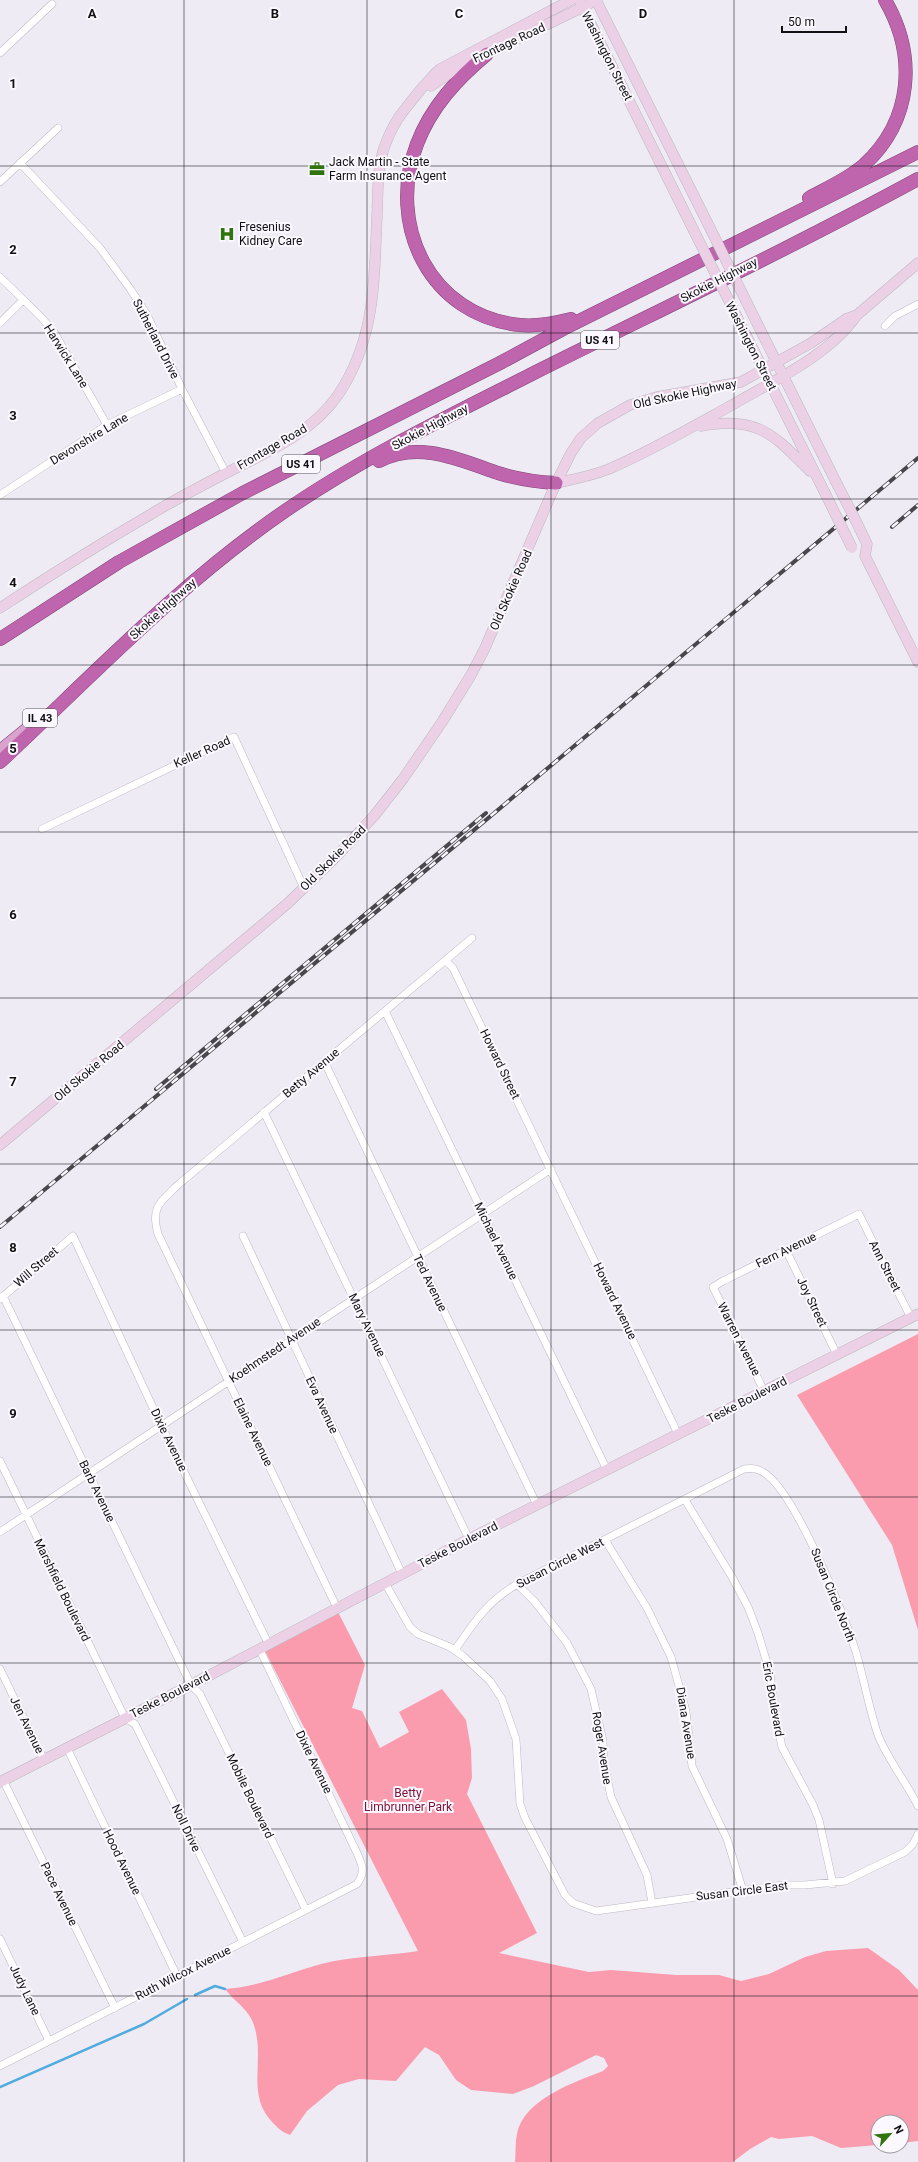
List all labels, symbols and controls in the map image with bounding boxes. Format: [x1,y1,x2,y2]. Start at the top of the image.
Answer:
text: A [88,6,97,21]
text: B [271,6,279,21]
text: C [455,6,464,21]
text: D [639,6,647,21]
scale bar [782,8,846,34]
street label: Washington Street [579,9,636,103]
text: 50 m [788,15,815,29]
street label: Frontage Road [471,20,547,66]
text: 1 [9,76,17,91]
place label: Jack Martin - State Farm Insurance Agent [329,155,446,183]
office icon: Jack Martin - State Farm Insurance Agent [308,160,326,178]
place label: Fresenius Kidney Care [239,220,302,248]
hospital icon: Fresenius Kidney Care [218,225,236,243]
text: 2 [9,242,17,257]
street label: Skokie Highway [678,254,760,305]
street label: Sutherland Drive [130,297,182,381]
street label: Washington Street [723,299,780,393]
street label: Harwick Lane [41,322,91,390]
road number: US 41 [581,331,619,349]
street label: Old Skokie Highway [632,376,738,412]
street label: Skokie Highway [389,401,471,453]
text: 3 [9,408,17,423]
street label: Devonshire Lane [48,410,130,468]
street label: Frontage Road [235,421,309,473]
road number: US 41 [282,455,320,473]
street label: Old Skokie Road [487,547,535,633]
text: 4 [9,575,17,590]
street label: Skokie Highway [127,575,199,642]
road number: IL 43 [23,709,57,727]
street label: Keller Road [172,733,232,771]
text: 5 [9,741,17,756]
street label: Old Skokie Road [297,822,369,894]
text: 6 [9,907,17,922]
street label: Howard Street [477,1027,523,1101]
street label: Old Skokie Road [51,1038,127,1104]
street label: Betty Avenue [280,1045,342,1101]
text: 7 [9,1074,17,1089]
street label: Michael Avenue [471,1200,521,1282]
street label: Fern Avenue [753,1229,819,1271]
street label: Ann Street [866,1238,904,1294]
text: 8 [9,1240,17,1255]
street label: Will Street [11,1244,61,1290]
street label: Ted Avenue [410,1252,450,1314]
street label: Howard Avenue [590,1260,640,1342]
street label: Joy Street [794,1275,830,1329]
street label: Mary Avenue [346,1291,388,1359]
street label: Warren Avenue [715,1300,763,1378]
street label: Koehmstedt Avenue [227,1314,323,1386]
street label: Eva Avenue [303,1374,341,1436]
street label: Teske Boulevard [705,1374,789,1426]
street label: Elaine Avenue [230,1396,276,1468]
text: 9 [9,1406,17,1421]
street label: Dixie Avenue [148,1406,190,1474]
street label: Barb Avenue [76,1458,118,1524]
street label: Teske Boulevard [416,1519,500,1571]
street label: Susan Circle West [514,1535,606,1591]
street label: Marshfield Boulevard [31,1536,93,1644]
street label: Susan Circle North [808,1546,858,1644]
street label: Eric Boulevard [759,1660,787,1738]
street label: Teske Boulevard [128,1669,212,1721]
street label: Diana Avenue [673,1686,699,1760]
street label: Jen Avenue [7,1694,47,1756]
street label: Roger Avenue [589,1711,615,1785]
street label: Dixie Avenue [293,1728,335,1796]
street label: Mobile Boulevard [223,1751,277,1841]
park label: Betty Limbrunner Park [364,1786,453,1814]
street label: Noll Drive [168,1802,204,1854]
street label: Hood Avenue [100,1827,144,1897]
street label: Pace Avenue [38,1860,80,1928]
street label: Susan Circle East [695,1878,789,1904]
street label: Ruth Wilcox Avenue [133,1943,233,2003]
street label: Judy Lane [7,1962,43,2018]
north arrow [870,2114,910,2154]
text: N [891,2123,906,2136]

